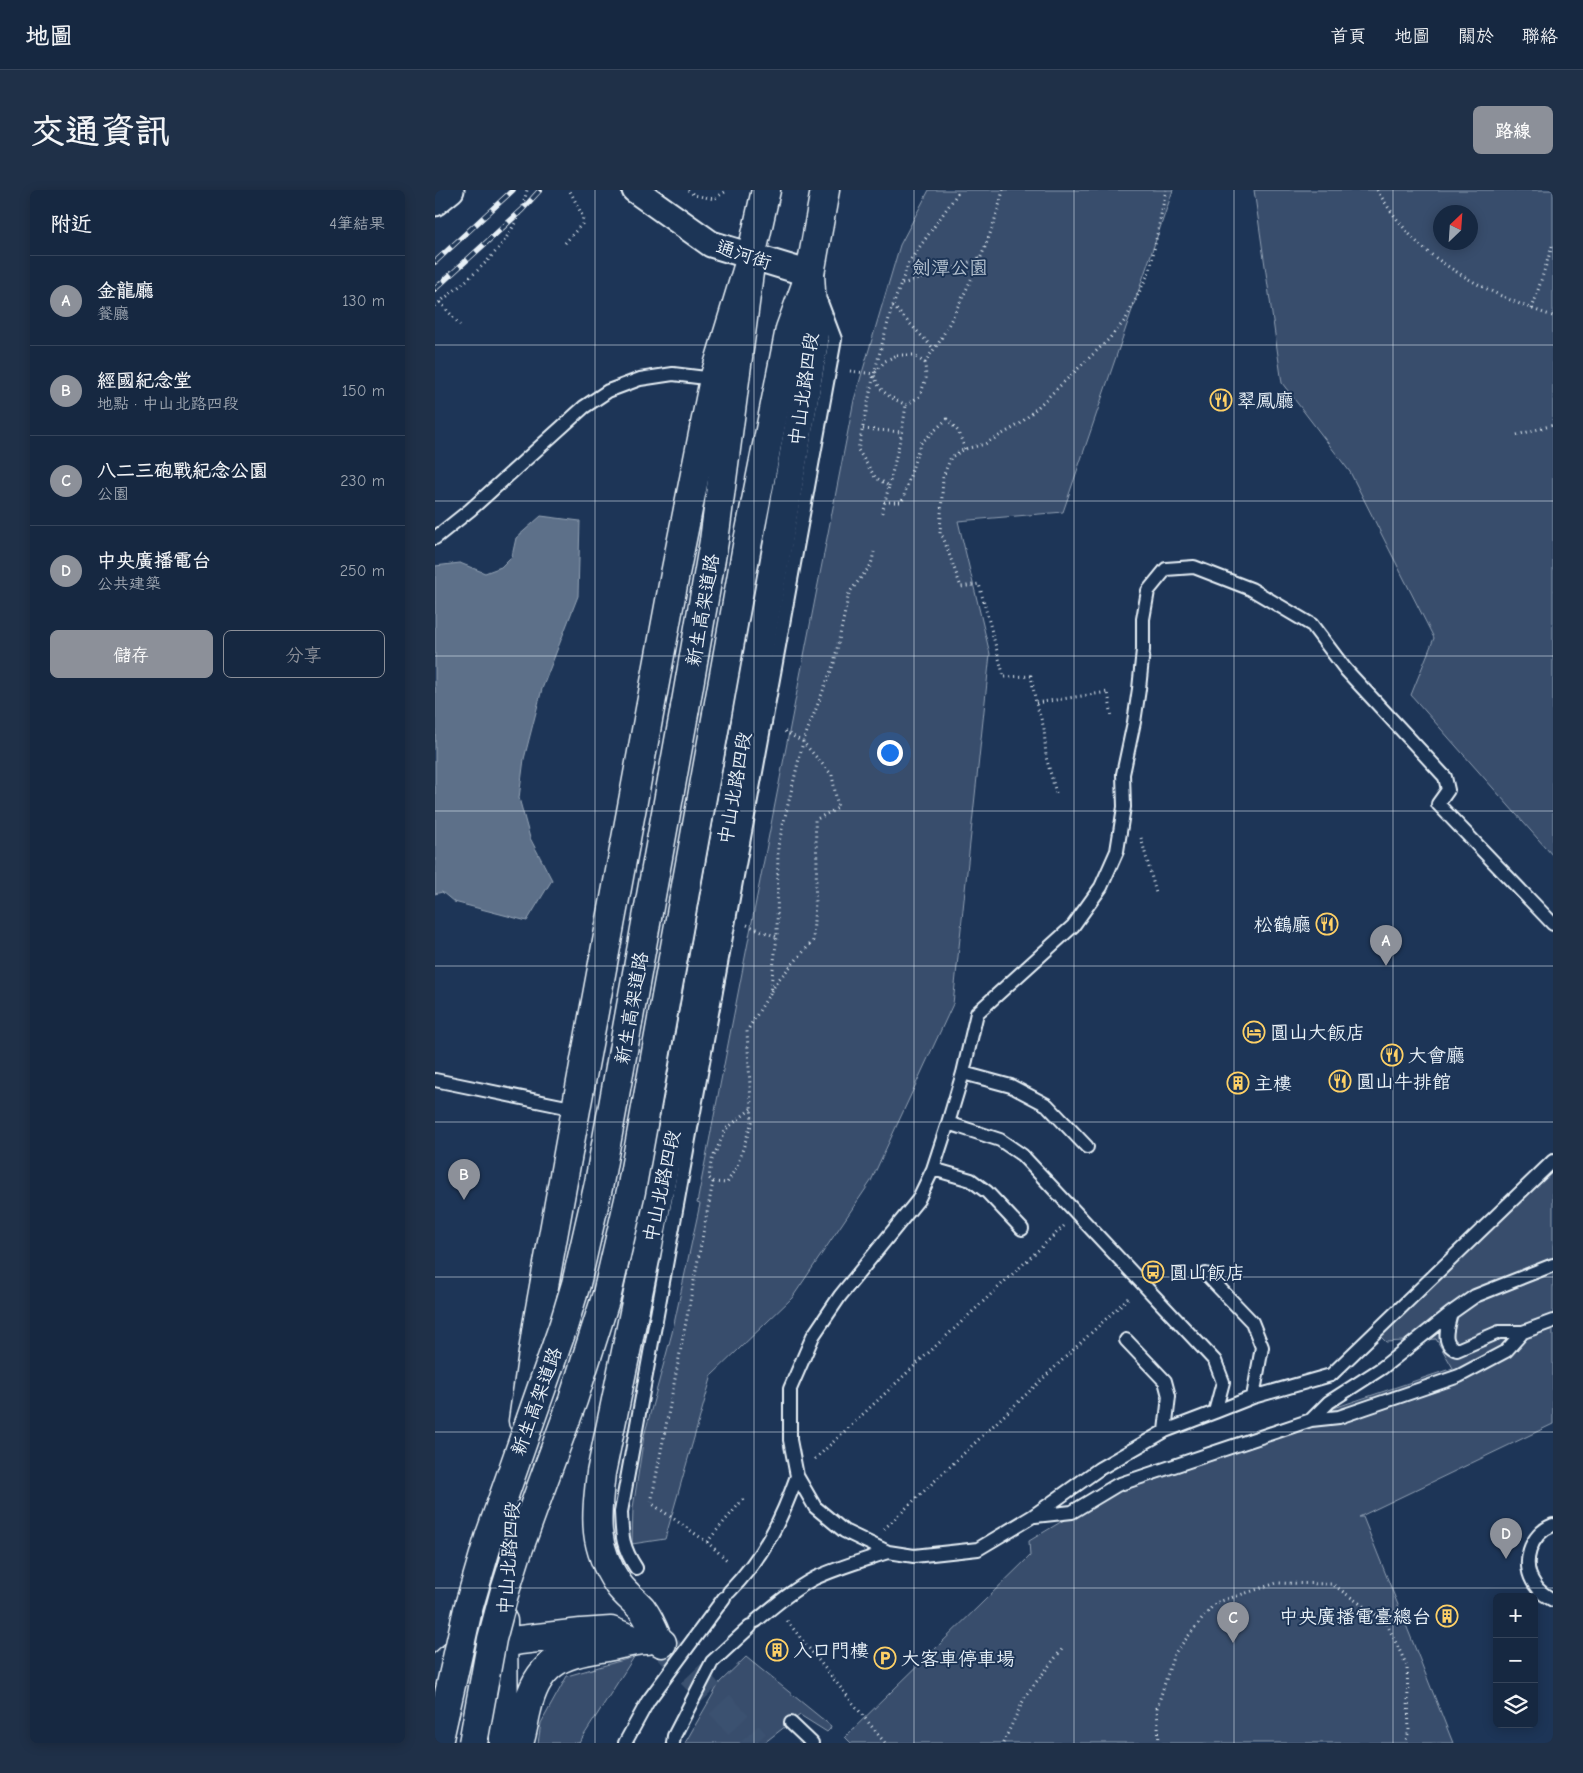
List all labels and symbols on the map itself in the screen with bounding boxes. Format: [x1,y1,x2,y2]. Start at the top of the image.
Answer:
north arrow [1433,205,1478,250]
street label: 通河街 [713,236,774,274]
park label: 劍潭公園 [912,257,988,279]
street label: 中山北路四段 [785,331,823,447]
restaurant icon: 翠鳳廳 [1209,388,1233,412]
place label: 翠鳳廳 [1237,390,1294,412]
street label: 新生高架道路 [682,552,724,668]
street label: 中山北路四段 [714,730,756,846]
your location [877,740,903,766]
restaurant icon: 松鶴廳 [1315,912,1339,936]
place label: 松鶴廳 [1254,914,1311,936]
pin: A [1370,925,1402,966]
street label: 新生高架道路 [611,950,653,1066]
hotel icon: 圓山大飯店 [1242,1020,1266,1044]
place label: 圓山大飯店 [1270,1022,1365,1044]
restaurant icon: 大會廳 [1380,1043,1404,1067]
place label: 大會廳 [1408,1045,1465,1067]
restaurant icon: 圓山牛排館 [1328,1069,1352,1093]
building icon: 主樓 [1226,1071,1250,1095]
place label: 圓山牛排館 [1356,1071,1451,1093]
place label: 主樓 [1254,1073,1292,1095]
street label: 中山北路四段 [639,1128,685,1244]
pin: B [448,1159,480,1200]
bus stop icon: 圓山飯店 [1141,1260,1165,1284]
place label: 圓山飯店 [1169,1262,1245,1284]
street label: 新生高架道路 [507,1344,567,1459]
street label: 中山北路四段 [494,1500,524,1616]
pin: D [1490,1518,1522,1559]
pin: C [1217,1602,1249,1643]
building icon: 中央廣播電臺總台 [1435,1604,1459,1628]
place label: 中央廣播電臺總台 [1279,1606,1431,1628]
building icon: 入口門樓 [765,1638,789,1662]
place label: 入口門樓 [793,1640,869,1662]
parking icon: 大客車停車場 [873,1646,897,1670]
place label: 大客車停車場 [901,1648,1015,1670]

